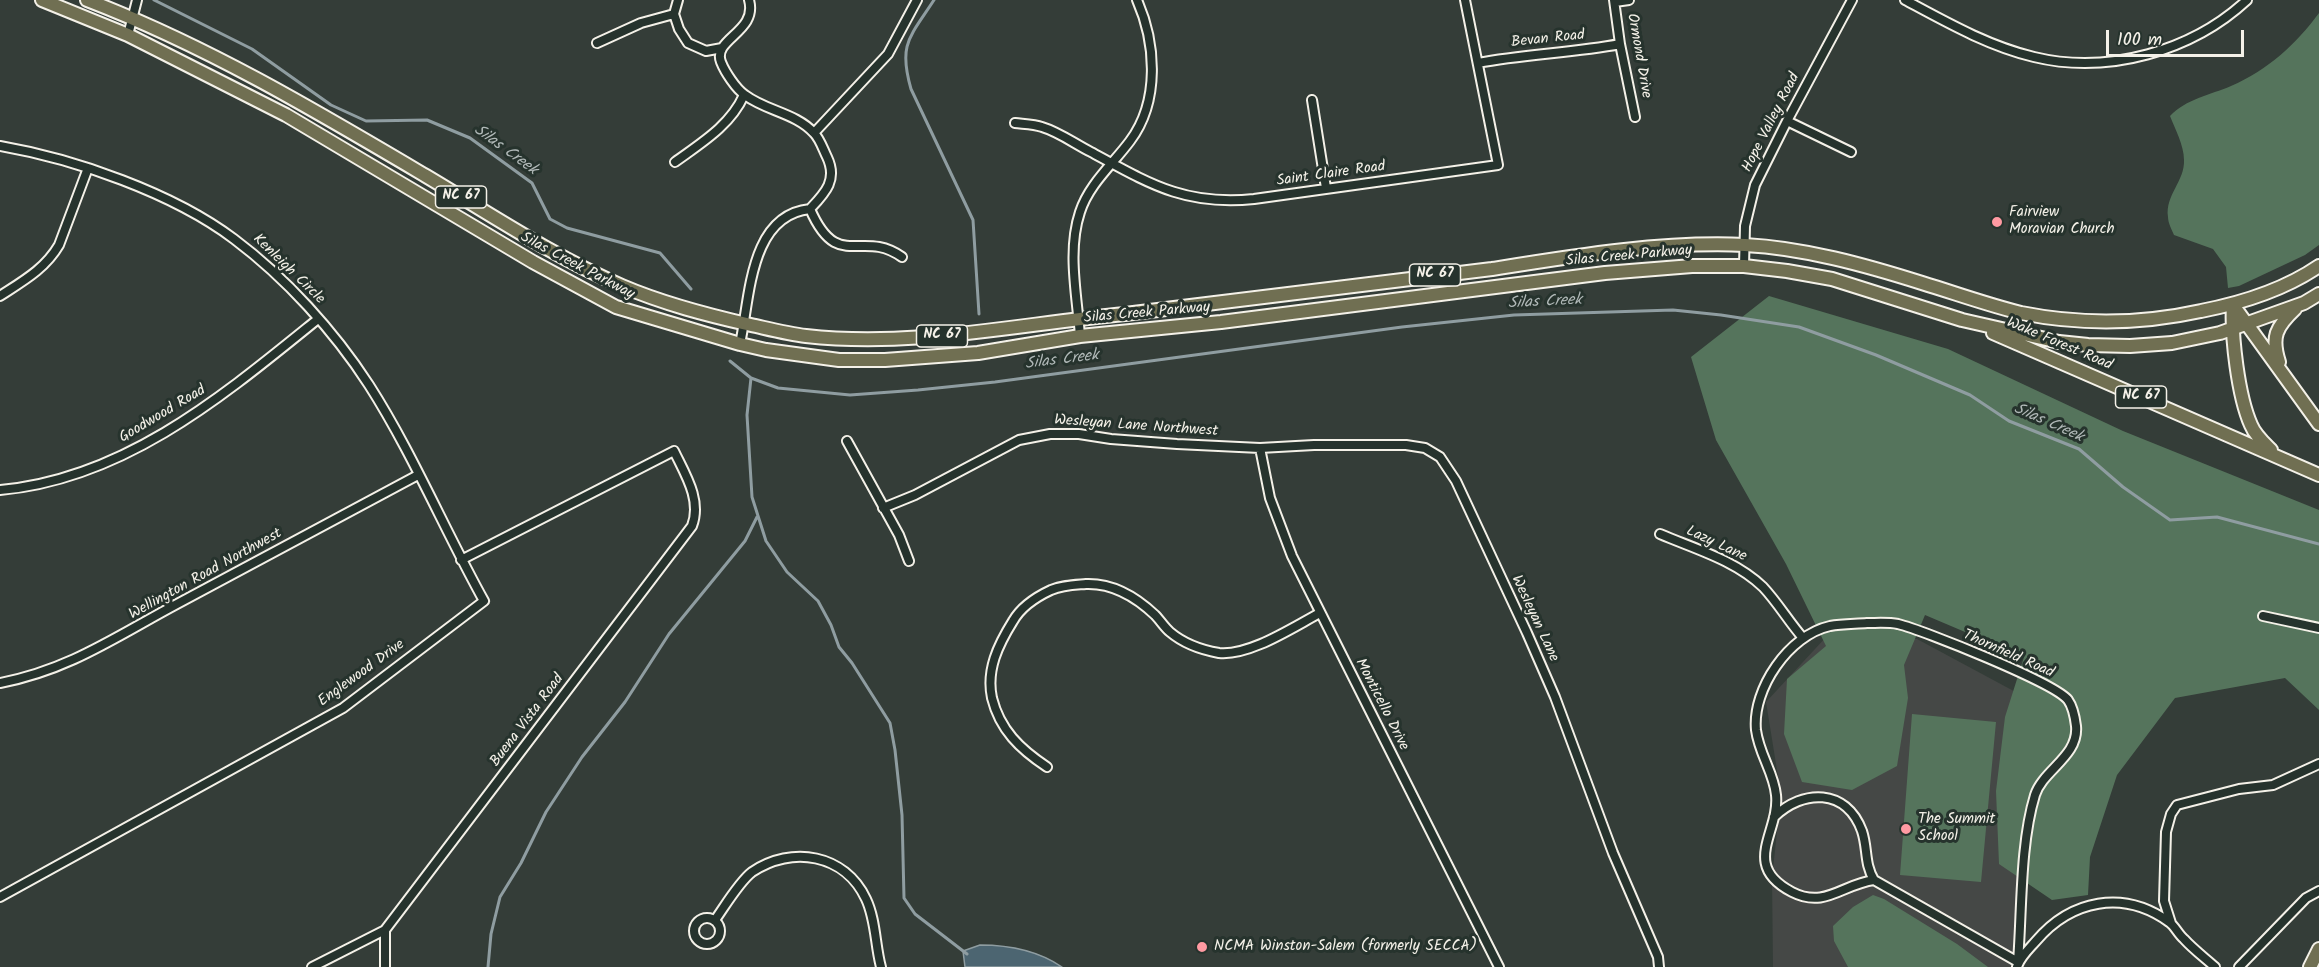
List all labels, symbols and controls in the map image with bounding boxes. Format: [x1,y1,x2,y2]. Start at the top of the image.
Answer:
street label: Ormond Drive [1622,12,1654,100]
scale bar [2109,18,2247,56]
text: 100 m [2117,26,2162,55]
street label: Bevan Road [1510,27,1586,53]
street label: Hope Valley Road [1739,70,1805,176]
water label: Silas Creek [470,122,540,180]
street label: Saint Claire Road [1276,158,1386,192]
road number: NC 67 [436,186,486,208]
place label: Fairview Moravian Church [2009,204,2114,239]
marker: Fairview Moravian Church [1990,215,2004,229]
street label: Silas Creek Parkway [517,229,637,305]
street label: Kenleigh Circle [248,231,328,309]
street label: Silas Creek Parkway [1565,243,1693,271]
road number: NC 67 [1410,264,1460,286]
water label: Silas Creek [1508,291,1582,315]
street label: Silas Creek Parkway [1083,300,1211,328]
street label: Wake Forest Road [2003,315,2115,375]
road number: NC 67 [916,325,968,347]
water label: Silas Creek [1024,347,1100,375]
street label: Goodwood Road [117,382,209,448]
road number: NC 67 [2116,386,2166,408]
water label: Silas Creek [2010,400,2086,448]
street label: Wesleyan Lane Northwest [1053,412,1219,442]
street label: Lazy Lane [1683,523,1749,567]
street label: Wellington Road Northwest [126,525,286,625]
street label: Wesleyan Lane [1506,573,1562,665]
street label: Thornfield Road [1960,627,2056,683]
street label: Englewood Drive [315,637,409,711]
street label: Monticello Drive [1350,656,1412,754]
street label: Buena Vista Road [487,671,569,771]
place label: The Summit School [1918,811,1995,846]
marker: The Summit School [1899,822,1913,836]
place label: NCMA Winston-Salem (formerly SECCA) [1214,938,1477,956]
marker: NCMA Winston-Salem (formerly SECCA) [1195,940,1209,954]

